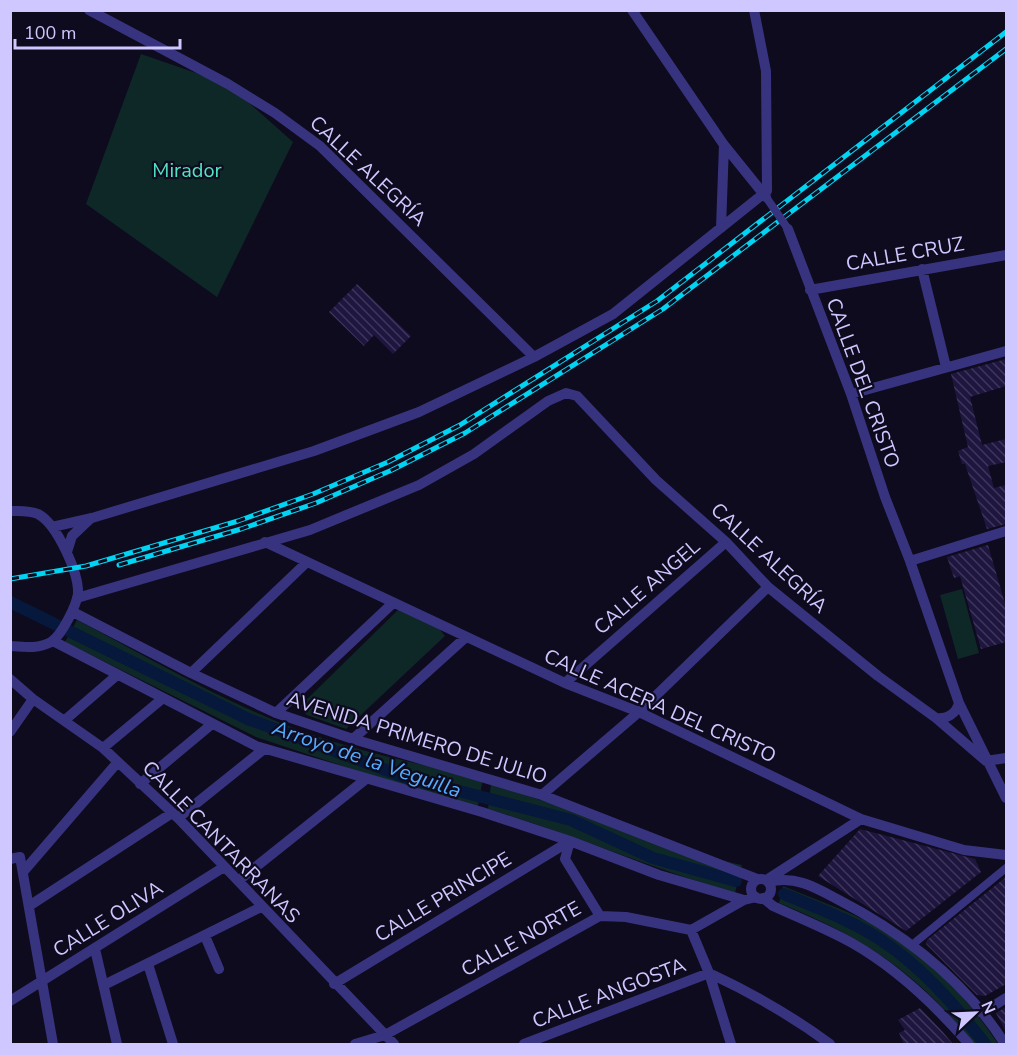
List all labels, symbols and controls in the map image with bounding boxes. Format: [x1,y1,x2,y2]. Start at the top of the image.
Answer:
scale bar [15,12,180,50]
text: 100 m [24,21,76,45]
street label: CALLE ALEGRÍA [304,110,433,233]
park label: Mirador [152,157,222,184]
street label: CALLE CRUZ [844,230,966,278]
street label: CALLE DEL CRISTO [820,294,906,472]
street label: CALLE ALEGRÍA [705,497,834,620]
street label: CALLE ANGEL [588,533,706,641]
street label: CALLE ACERA DEL CRISTO [540,643,780,769]
street label: AVENIDA PRIMERO DE JULIO [284,685,550,791]
water label: Arroyo de la Veguilla [268,713,465,804]
street label: CALLE CANTARRANAS [136,755,306,929]
street label: CALLE PRINCIPE [370,845,516,949]
street label: CALLE OLIVA [48,874,168,964]
street label: CALLE NORTE [456,895,586,983]
street label: CALLE ANGOSTA [528,951,690,1035]
north arrow [945,983,1005,1043]
text: N [975,998,1000,1017]

